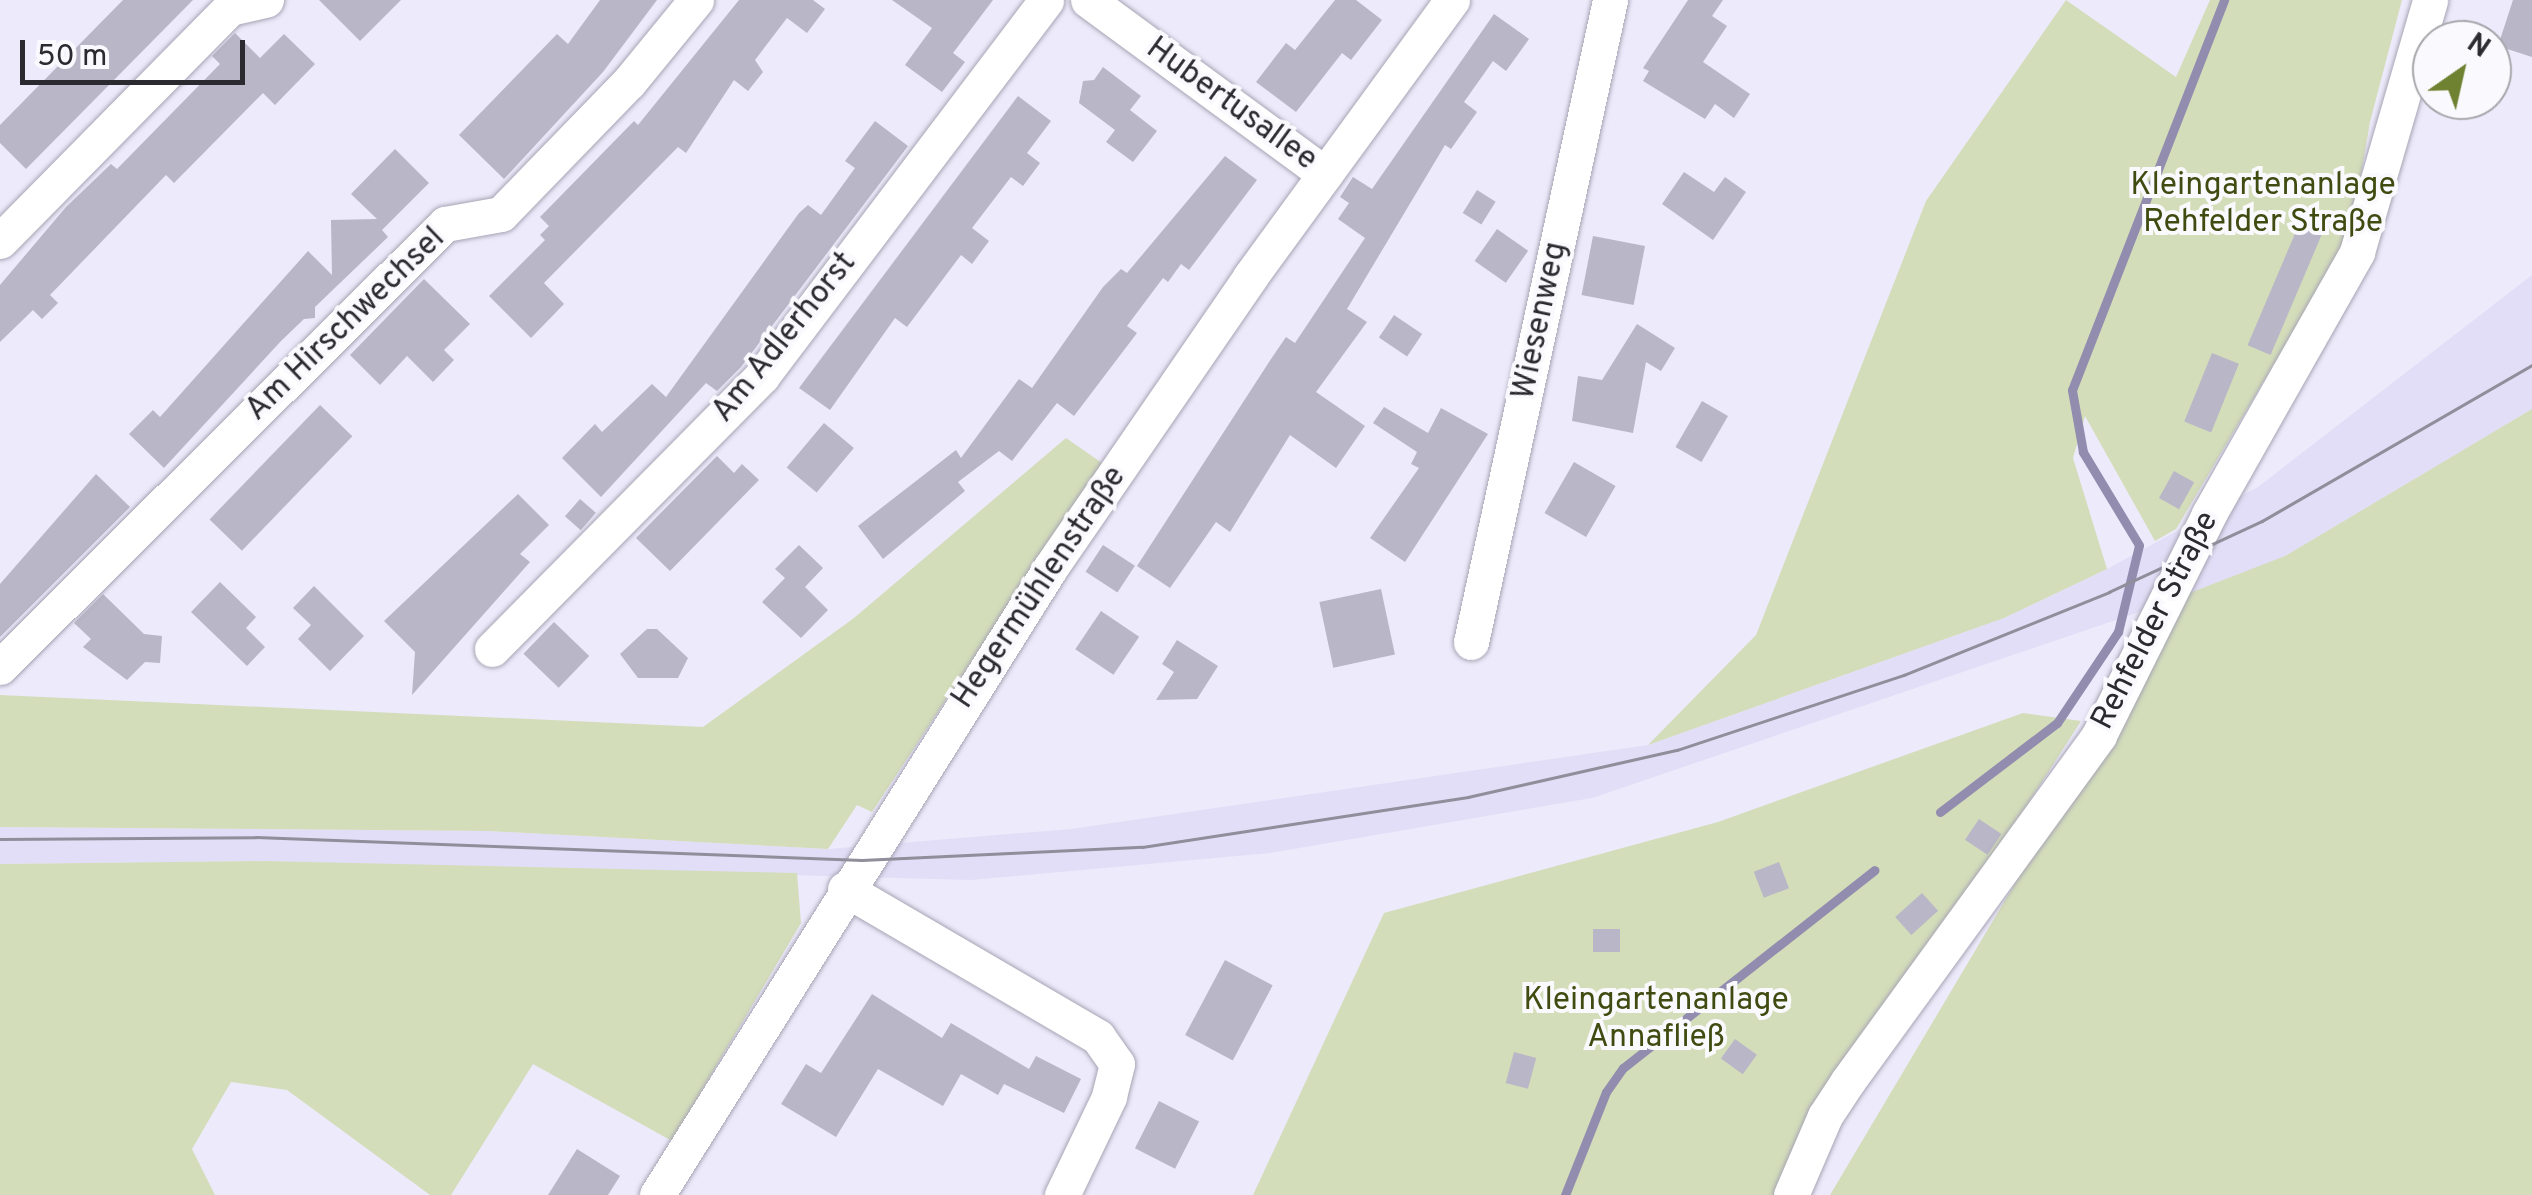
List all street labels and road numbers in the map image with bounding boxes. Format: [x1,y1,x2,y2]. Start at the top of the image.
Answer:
street label: Hubertusallee [1138,30,1324,180]
street label: Am Hirschwechsel [238,220,454,430]
street label: Wiesenweg [1506,239,1576,403]
street label: Am Adlerhorst [704,245,866,431]
street label: Hegermühlenstraße [945,460,1135,716]
street label: Rehfelder Straße [2084,505,2228,737]

